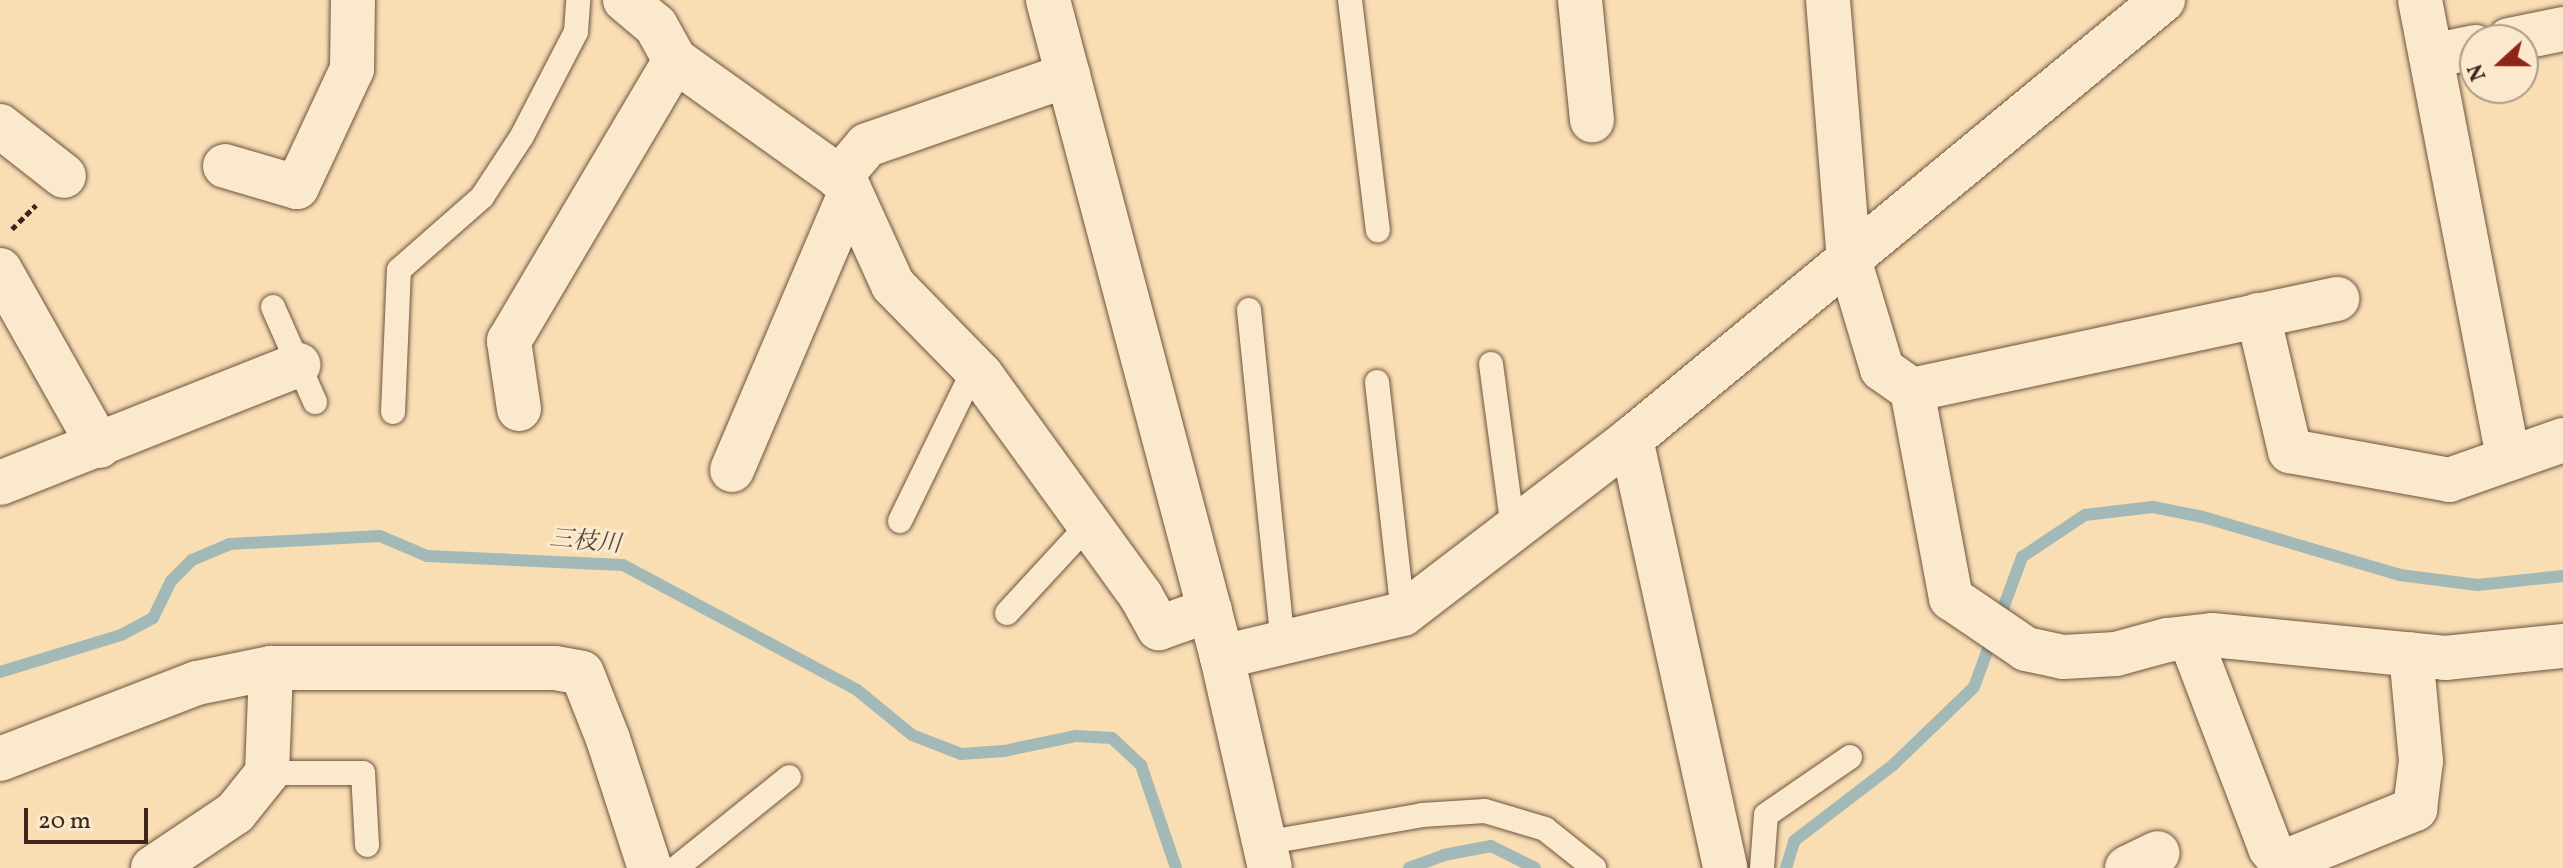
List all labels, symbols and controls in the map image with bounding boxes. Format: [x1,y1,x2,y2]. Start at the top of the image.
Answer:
north arrow [2459,24,2539,104]
text: N [2461,59,2495,85]
water label: 三枝川 [548,526,622,560]
scale bar [28,792,152,842]
text: 20 m [38,805,91,839]

